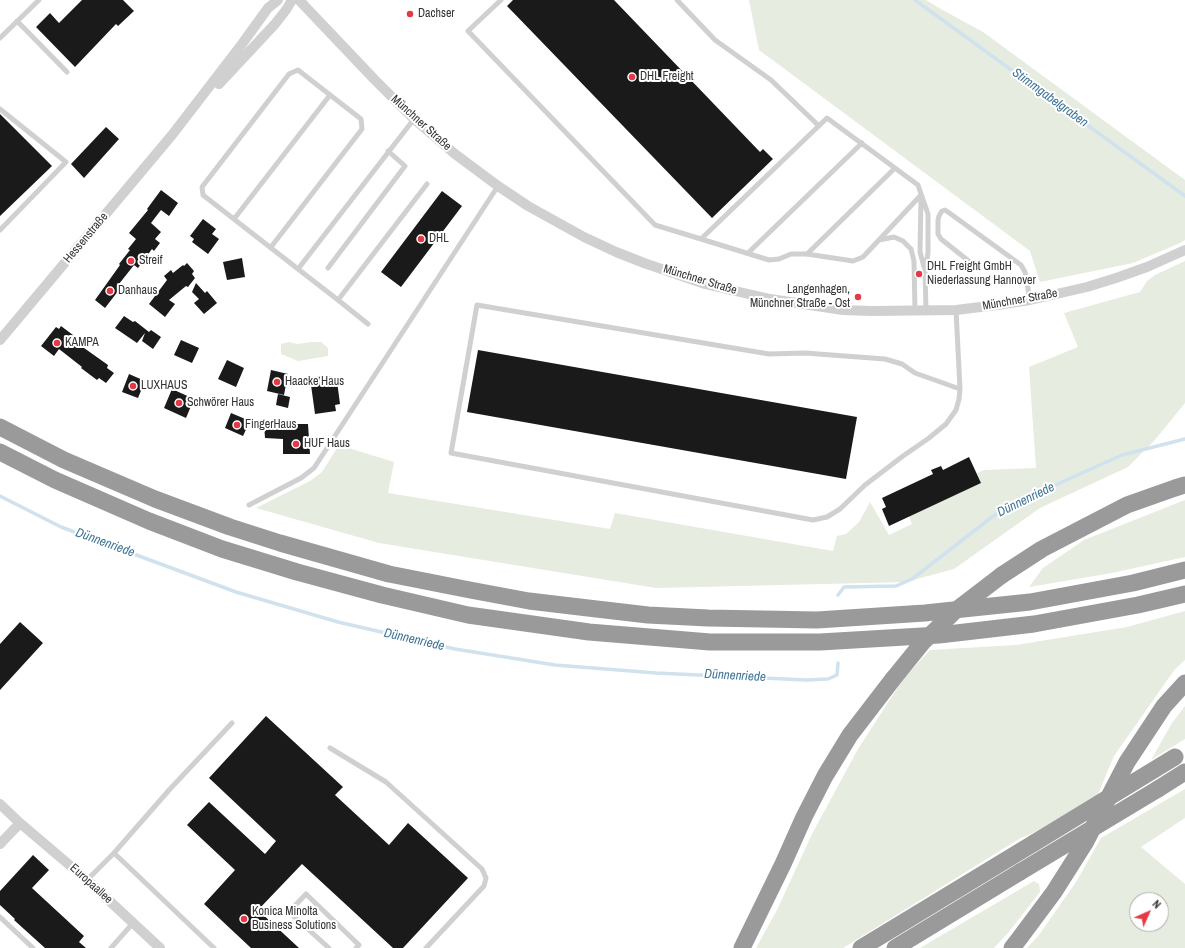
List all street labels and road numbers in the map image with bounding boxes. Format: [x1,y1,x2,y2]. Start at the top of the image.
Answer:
street label: Münchner Straße [388,92,454,154]
street label: Hessenstraße [61,210,111,266]
street label: Münchner Straße [662,262,738,298]
street label: Münchner Straße [981,286,1059,314]
street label: Europaallee [67,861,115,907]

